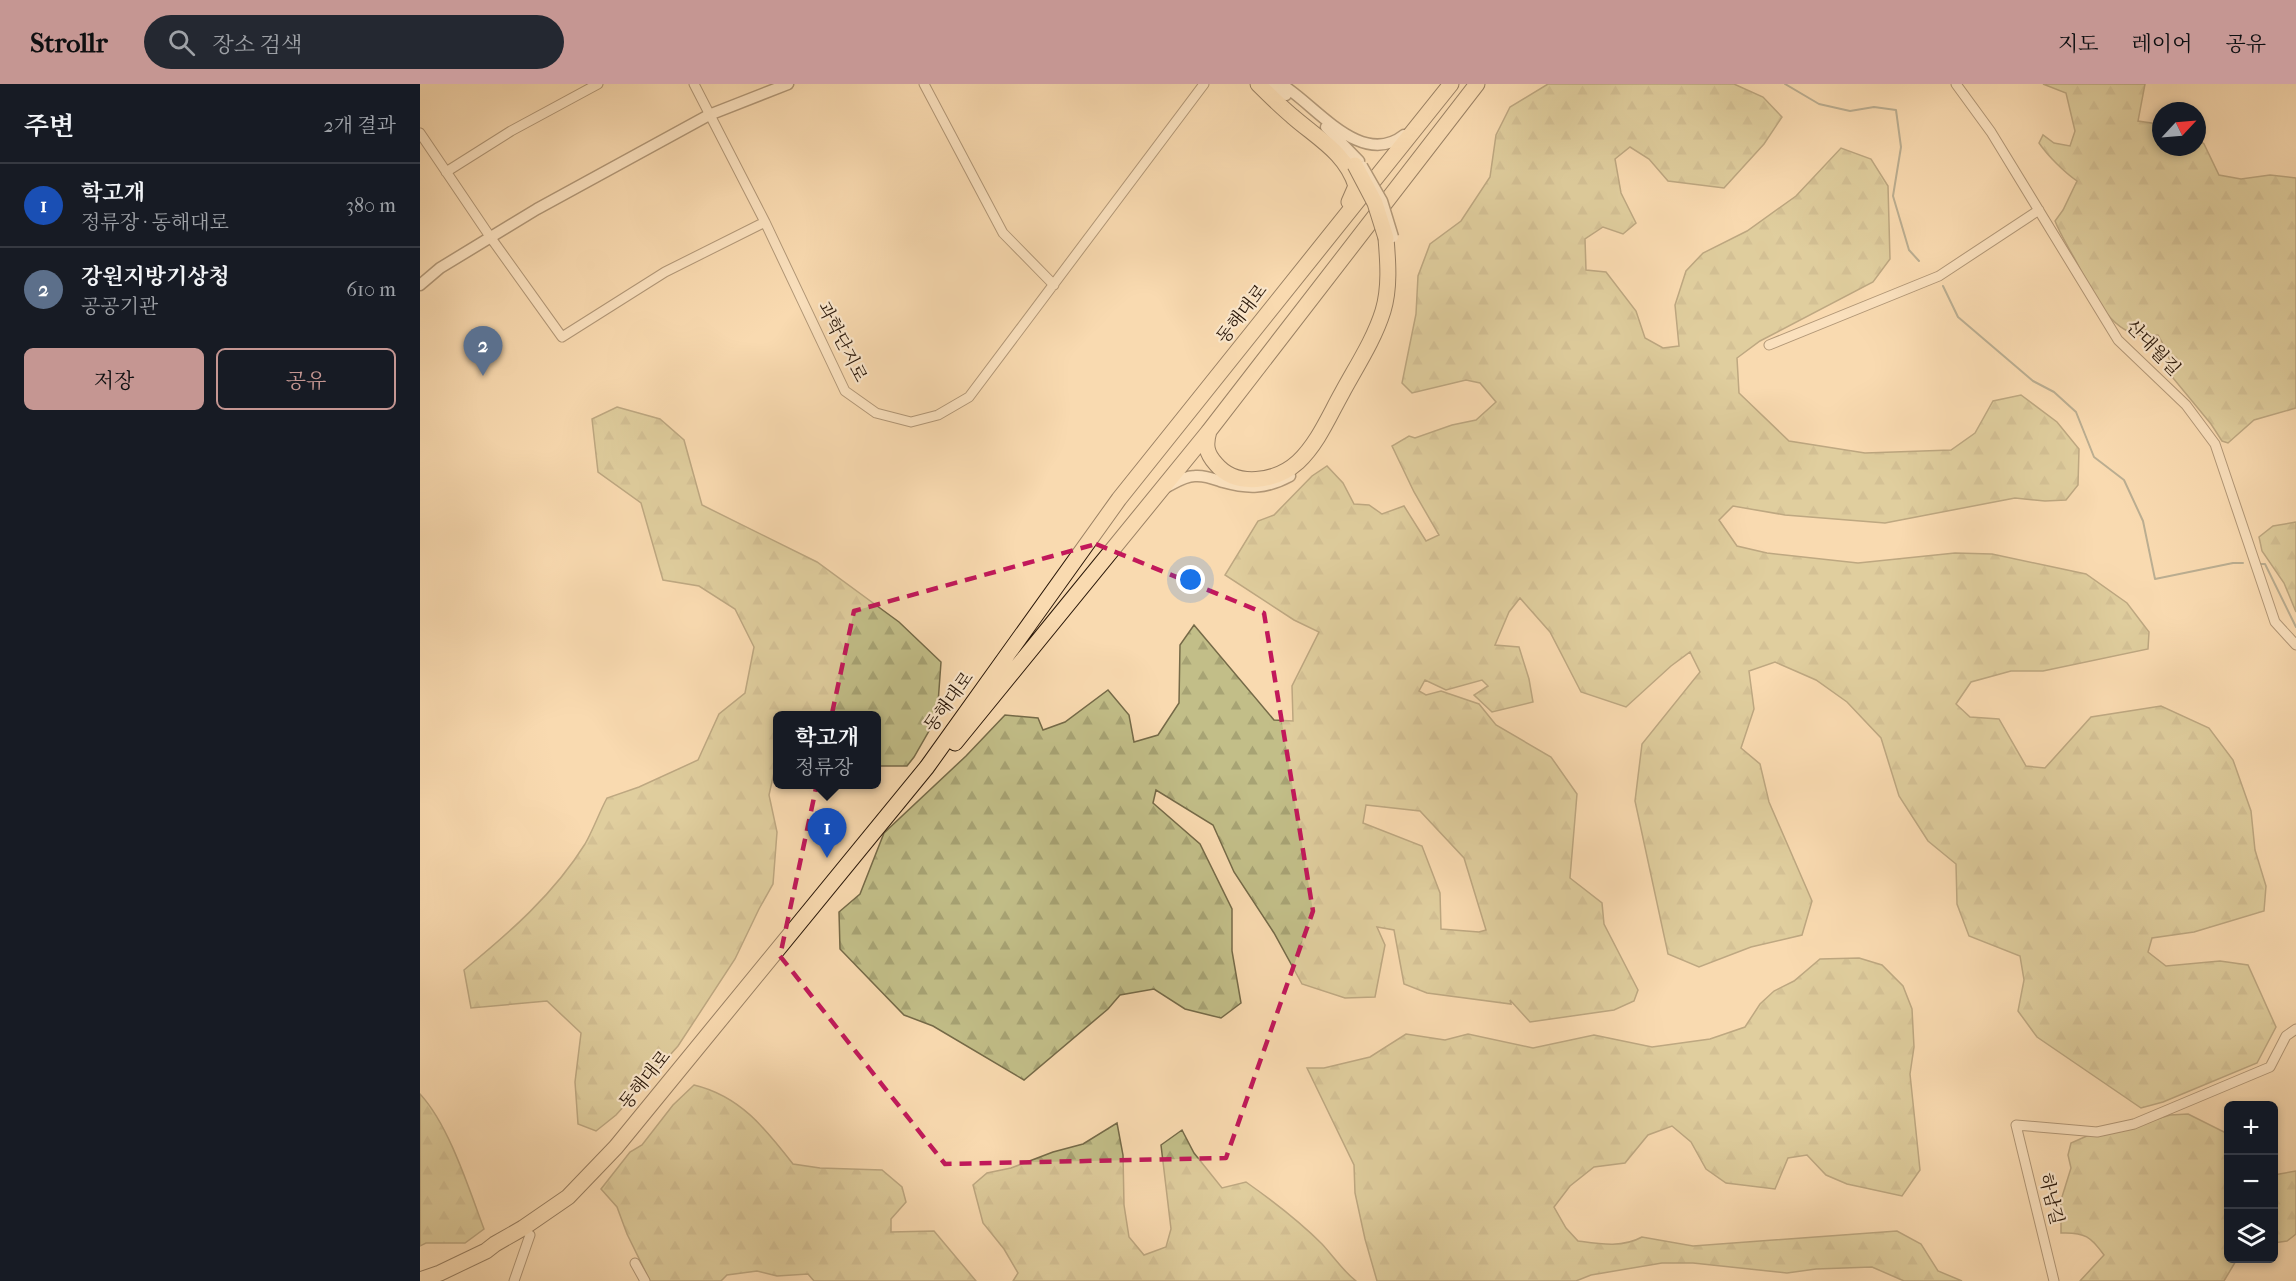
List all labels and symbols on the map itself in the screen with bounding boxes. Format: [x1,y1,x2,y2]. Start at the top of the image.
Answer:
north arrow [2152,102,2206,156]
street label: 동해대로 [1212,280,1272,348]
street label: 과학단지로 [813,298,871,386]
street label: 산대월길 [2121,316,2185,380]
pin: 2 [464,326,502,376]
your location [1176,565,1205,594]
street label: 동해대로 [920,668,978,736]
pin: 1 [808,808,846,858]
street label: 동해대로 [615,1046,675,1114]
street label: 하남길 [2035,1171,2067,1227]

